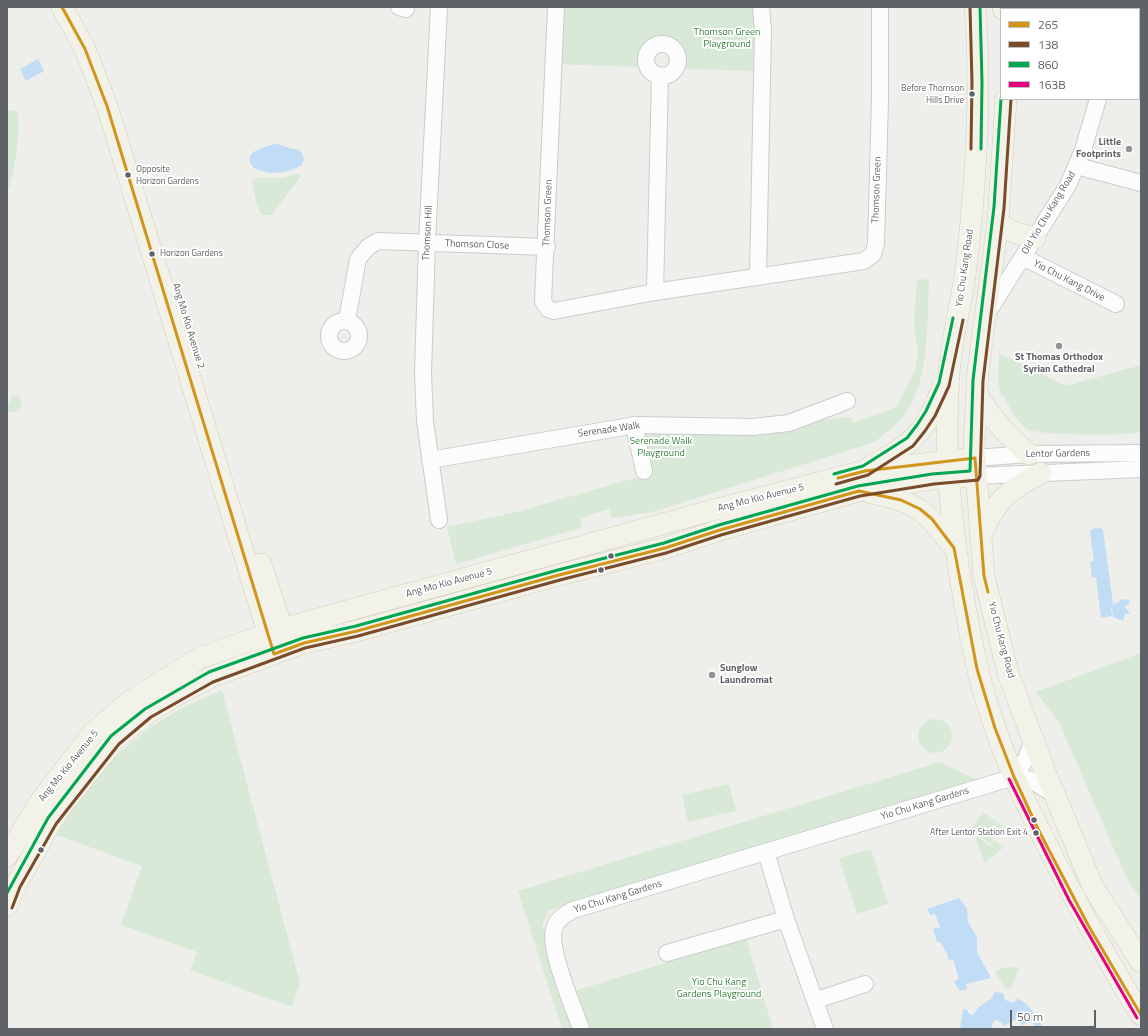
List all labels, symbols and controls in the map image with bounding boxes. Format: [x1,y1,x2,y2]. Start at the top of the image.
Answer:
legend [1000,8,1140,100]
text: 265 [1038,15,1058,34]
park label: Thomson Green Playground [694,27,760,50]
text: 138 [1038,35,1058,54]
text: 860 [1038,55,1058,74]
text: 163B [1038,75,1066,94]
place label: Before Thomson Hills Drive [901,84,964,105]
marker: Before Thomson Hills Drive [967,89,977,99]
place label: Little Footprints [1076,137,1121,160]
marker: Little Footprints [1124,144,1134,154]
street label: Thomson Green [870,156,884,224]
place label: Opposite Horizon Gardens [136,165,199,186]
street label: Old Yio Chu Kang Road [1019,169,1079,257]
marker: Opposite Horizon Gardens [123,170,133,180]
street label: Thomson Green [541,179,555,247]
street label: Thomson Hill [421,205,435,261]
street label: Yio Chu Kang Road [954,228,976,308]
street label: Thomson Close [445,238,509,252]
marker: Horizon Gardens [147,249,157,259]
place label: Horizon Gardens [160,249,223,259]
street label: Yio Chu Kang Drive [1031,258,1107,304]
street label: Ang Mo Kio Avenue 2 [169,282,207,370]
marker: St Thomas Orthodox Syrian Cathedral [1054,341,1064,351]
place label: St Thomas Orthodox Syrian Cathedral [1015,352,1103,376]
street label: Serenade Walk [577,420,641,440]
park label: Serenade Walk Playground [630,436,692,460]
street label: Lentor Gardens [1026,447,1090,461]
street label: Ang Mo Kio Avenue 5 [716,481,806,515]
unlabelled marker [606,551,616,561]
unlabelled marker [596,565,606,575]
street label: Ang Mo Kio Avenue 5 [404,566,494,600]
street label: Yio Chu Kang Road [985,601,1017,679]
place label: Sunglow Laundromat [720,663,773,686]
marker: Sunglow Laundromat [707,670,717,680]
street label: Ang Mo Kio Avenue 5 [36,728,102,804]
street label: Yio Chu Kang Gardens [879,785,971,823]
unlabelled marker [1029,815,1039,825]
place label: After Lentor Station Exit 4 [930,828,1028,838]
marker: After Lentor Station Exit 4 [1031,828,1041,838]
unlabelled marker [36,845,46,855]
street label: Yio Chu Kang Gardens [572,878,664,916]
park label: Yio Chu Kang Gardens Playground [677,977,761,1000]
scale bar [1012,1002,1098,1028]
text: 50 m [1017,1007,1043,1026]

